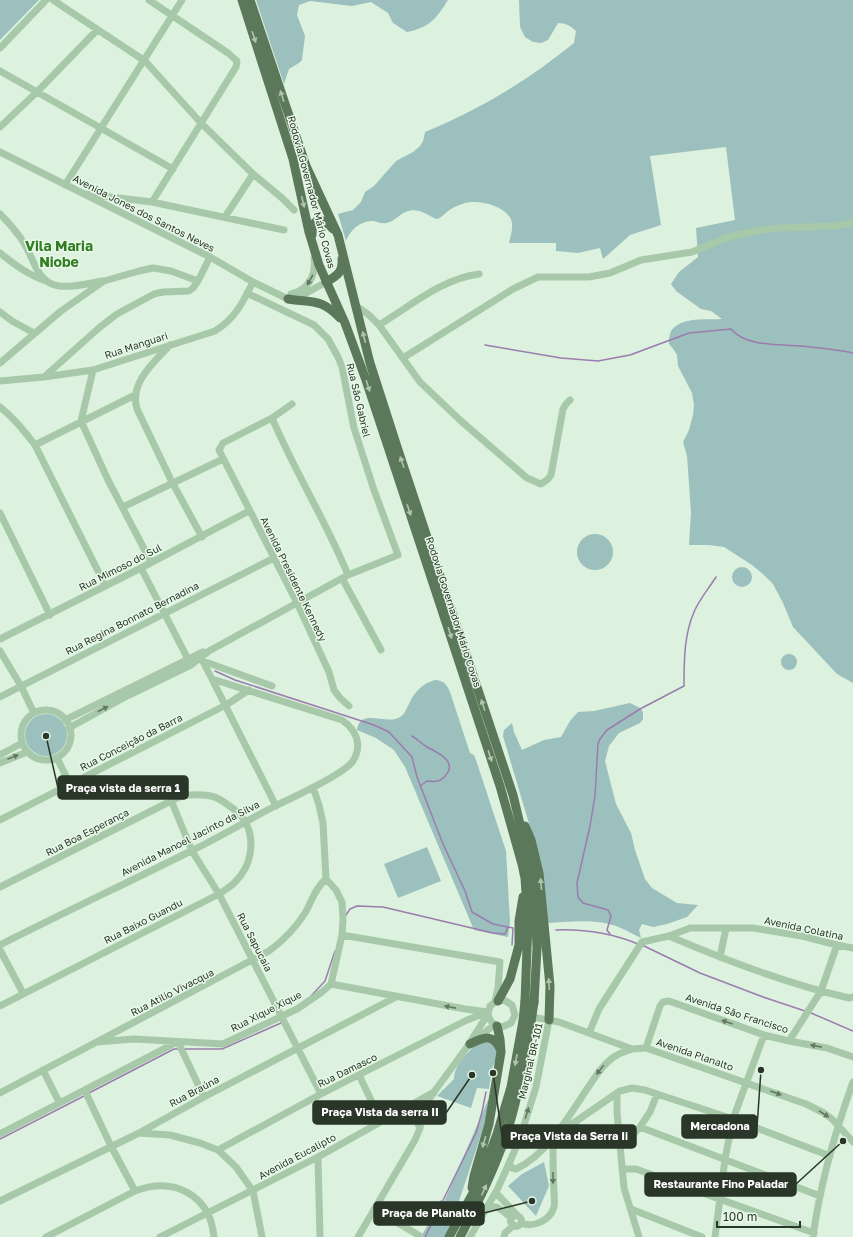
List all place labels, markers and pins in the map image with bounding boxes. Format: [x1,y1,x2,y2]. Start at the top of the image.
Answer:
callout: Praça vista da serra 1 [58,776,188,799]
callout: Praça Vista da serra II [313,1101,446,1124]
callout: Mercadona [682,1115,757,1138]
callout: Praça Vista da Serra Ii [502,1125,636,1148]
callout: Restaurante Fino Paladar [645,1173,796,1196]
callout: Praça de Planalto [374,1202,484,1225]

